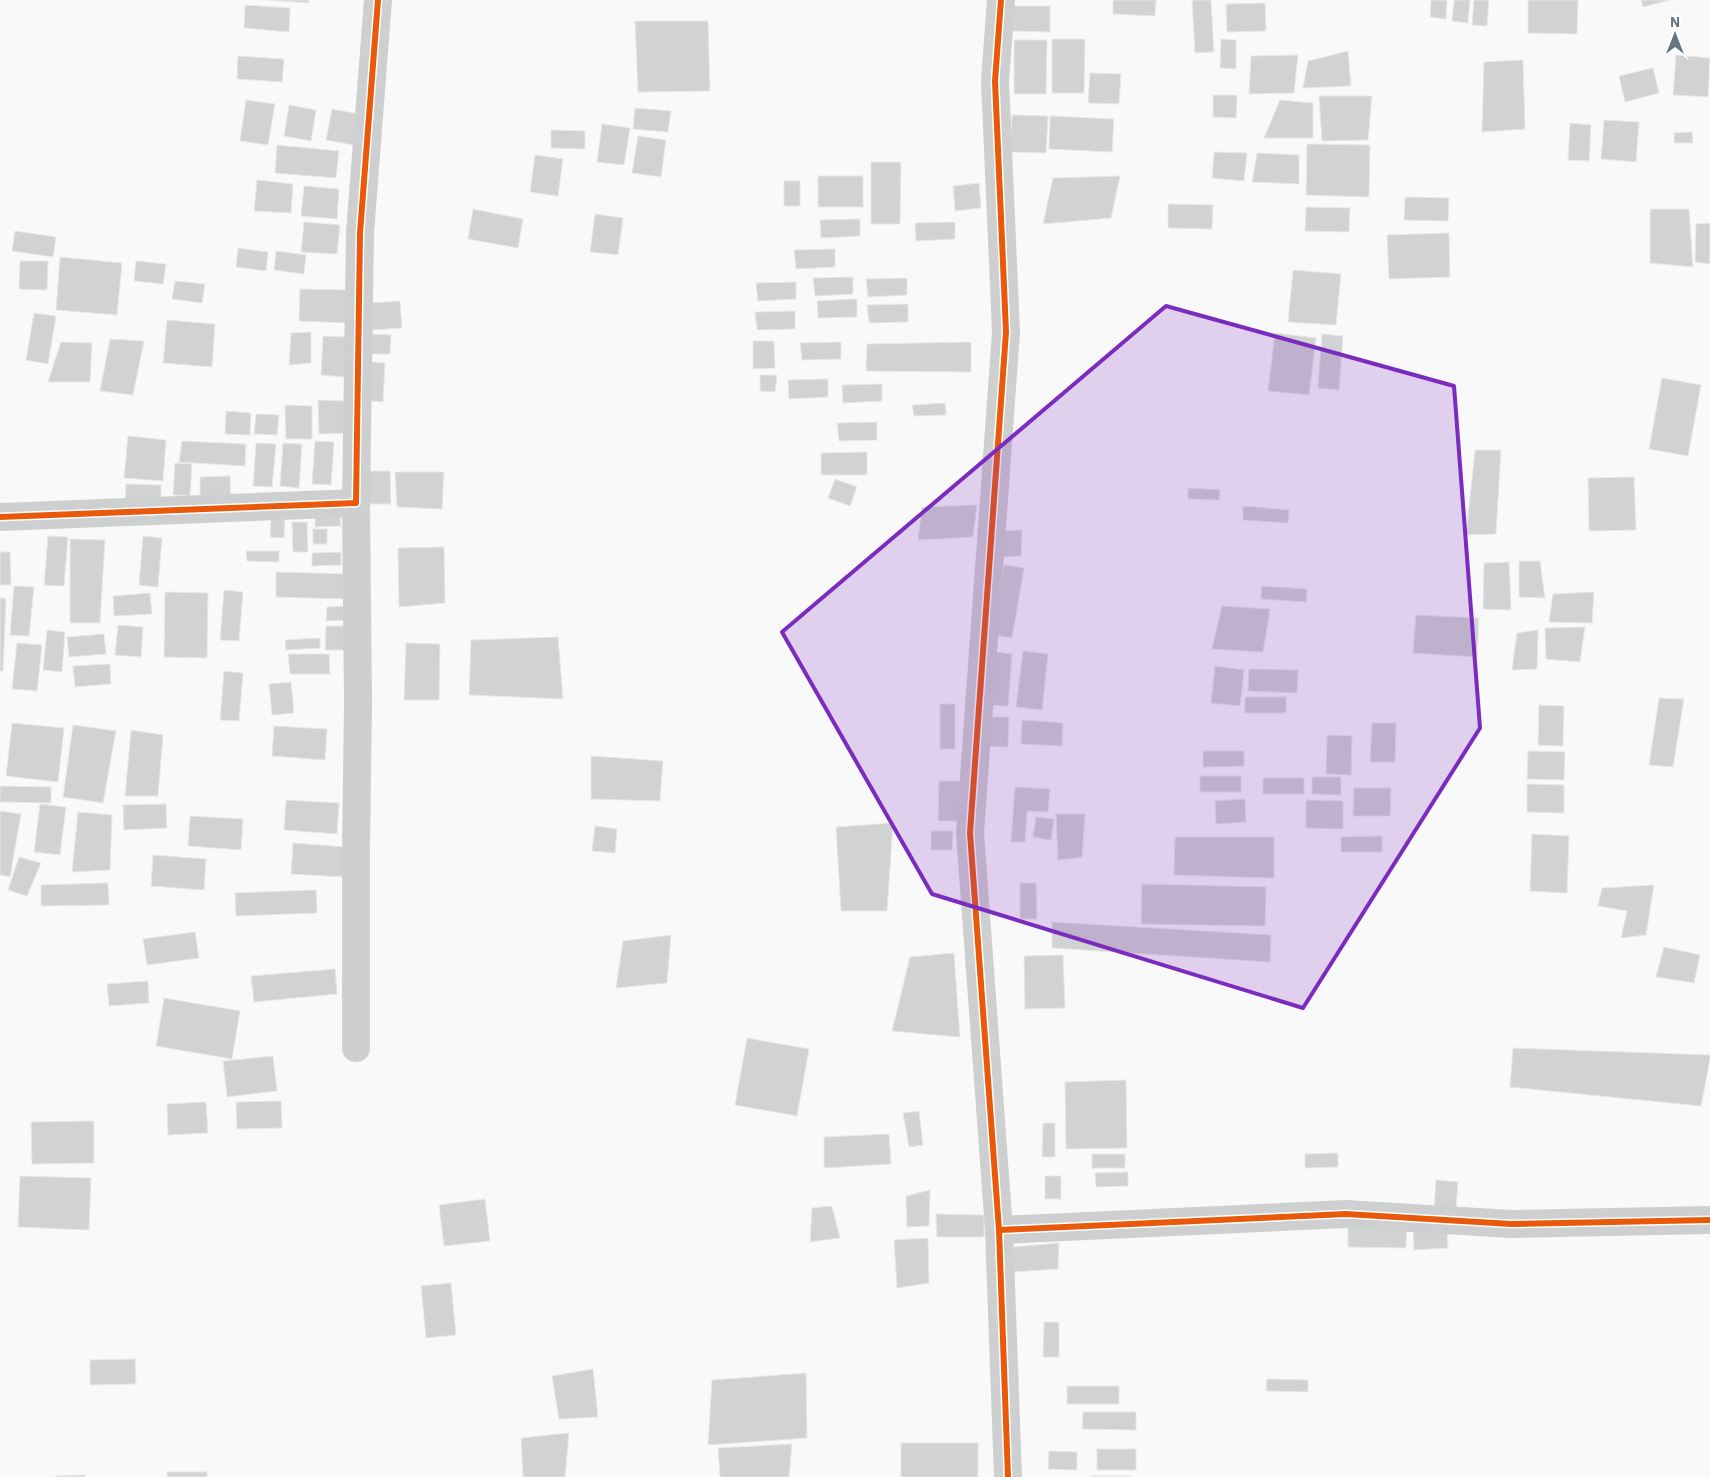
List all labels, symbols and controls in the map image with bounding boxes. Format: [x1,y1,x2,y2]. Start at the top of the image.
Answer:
north arrow [1650,10,1700,60]
text: N [1670,13,1680,31]

